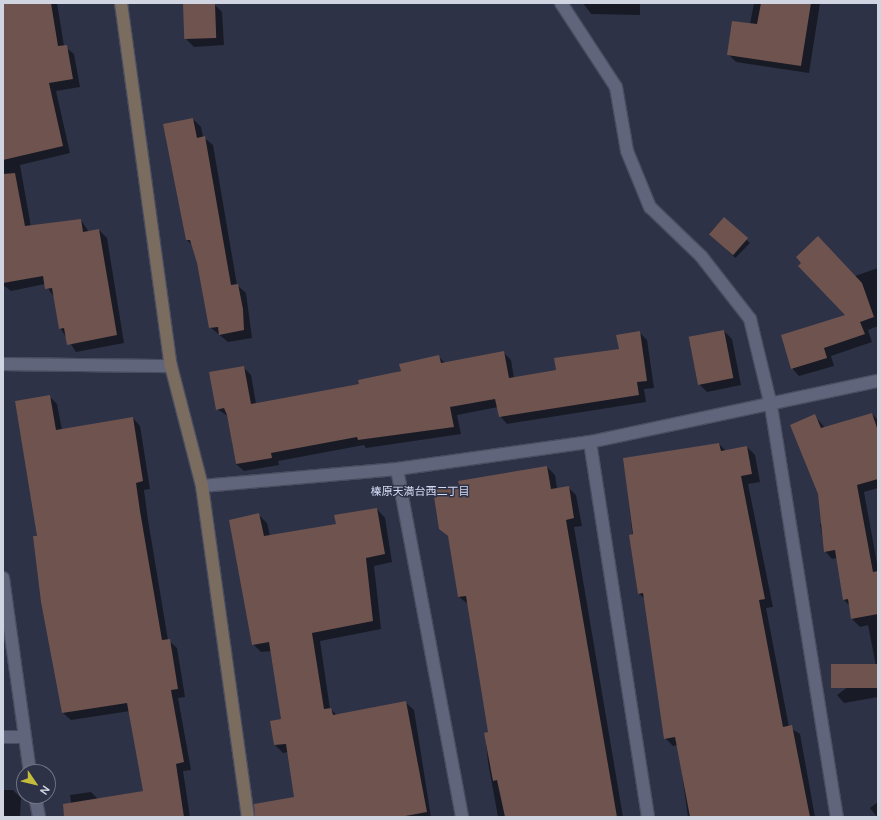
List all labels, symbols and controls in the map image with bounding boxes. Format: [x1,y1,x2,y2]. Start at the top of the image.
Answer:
district label: 榛原天満台西二丁目 [371,484,469,498]
north arrow [16,764,56,804]
text: N [37,783,53,798]

